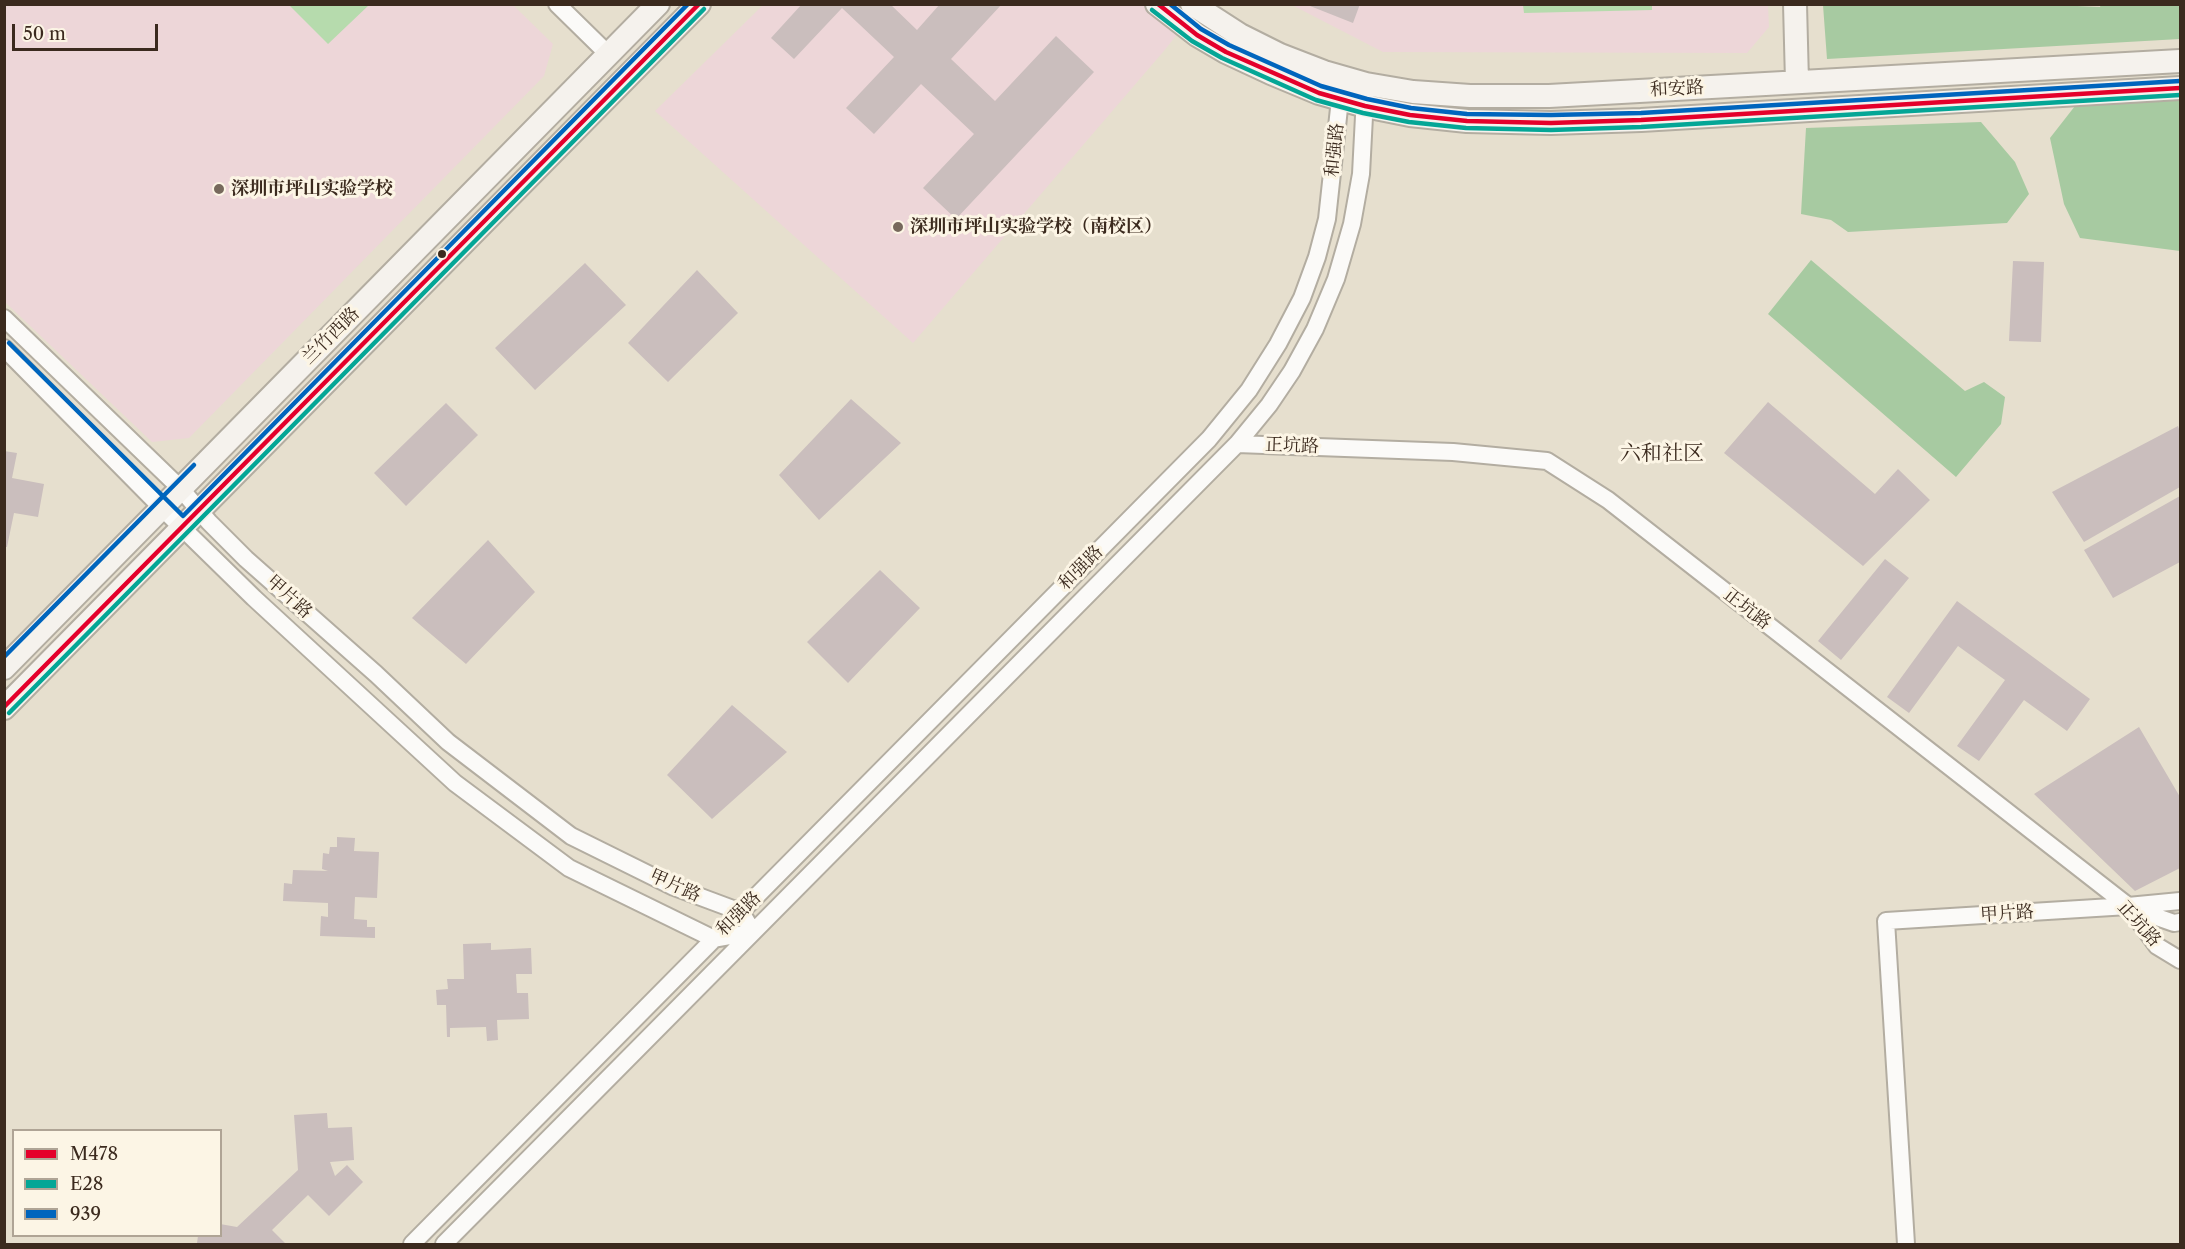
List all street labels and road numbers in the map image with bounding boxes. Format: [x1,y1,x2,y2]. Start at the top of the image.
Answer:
street label: 和安路 [1649,77,1705,101]
street label: 和强路 [1321,122,1349,178]
street label: 兰竹西路 [298,303,364,369]
street label: 正坑路 [1265,434,1319,458]
street label: 和强路 [1054,541,1108,595]
street label: 甲片路 [262,571,316,623]
street label: 正坑路 [1719,584,1775,634]
street label: 甲片路 [646,865,704,907]
street label: 和强路 [712,887,766,941]
street label: 正坑路 [2113,897,2165,951]
street label: 甲片路 [1979,901,2035,927]

